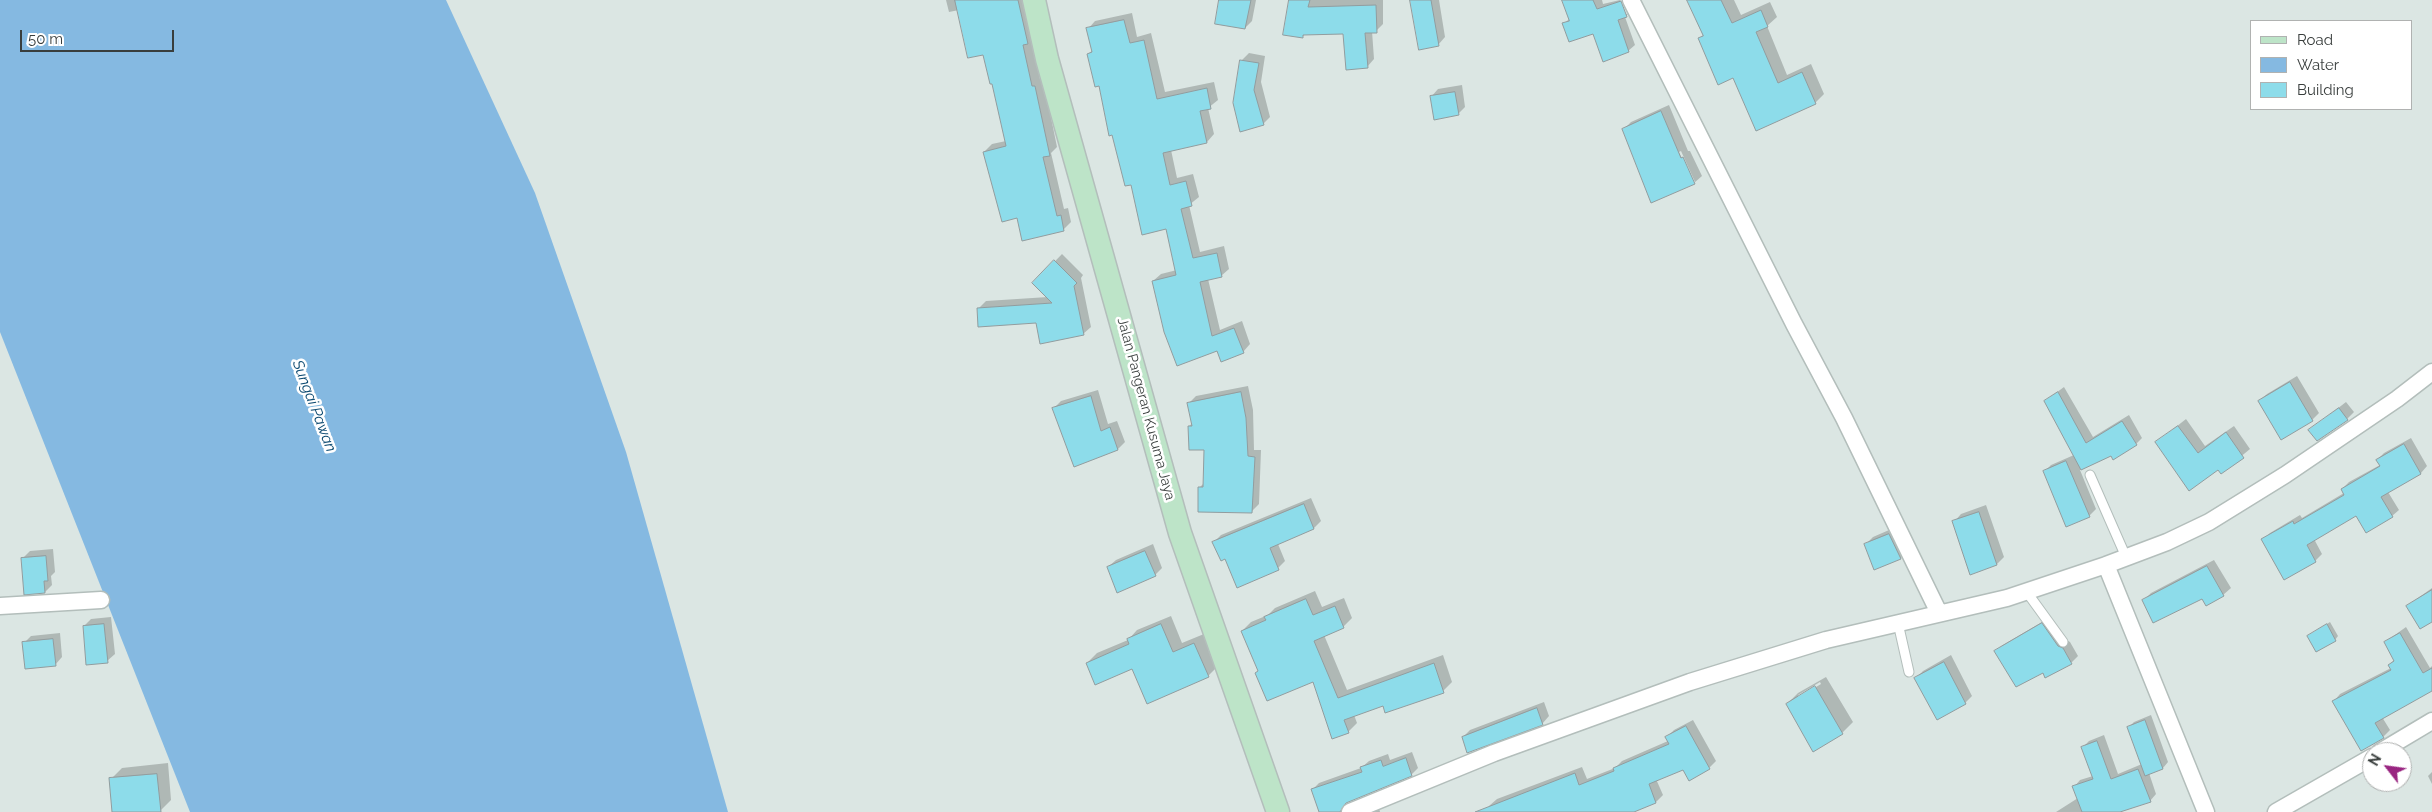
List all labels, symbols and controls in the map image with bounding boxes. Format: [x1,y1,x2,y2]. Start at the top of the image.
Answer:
scale bar [22,20,176,52]
legend [2250,20,2412,110]
text: 50 m [28,30,63,48]
text: Road [2297,31,2333,49]
text: Water [2297,56,2339,74]
text: Building [2297,81,2354,99]
street label: Jalan Pangeran Kusuma Jaya [1114,316,1178,502]
water label: Sungai Pawan [288,358,340,454]
north arrow [2362,742,2412,792]
text: N [2365,751,2384,769]

